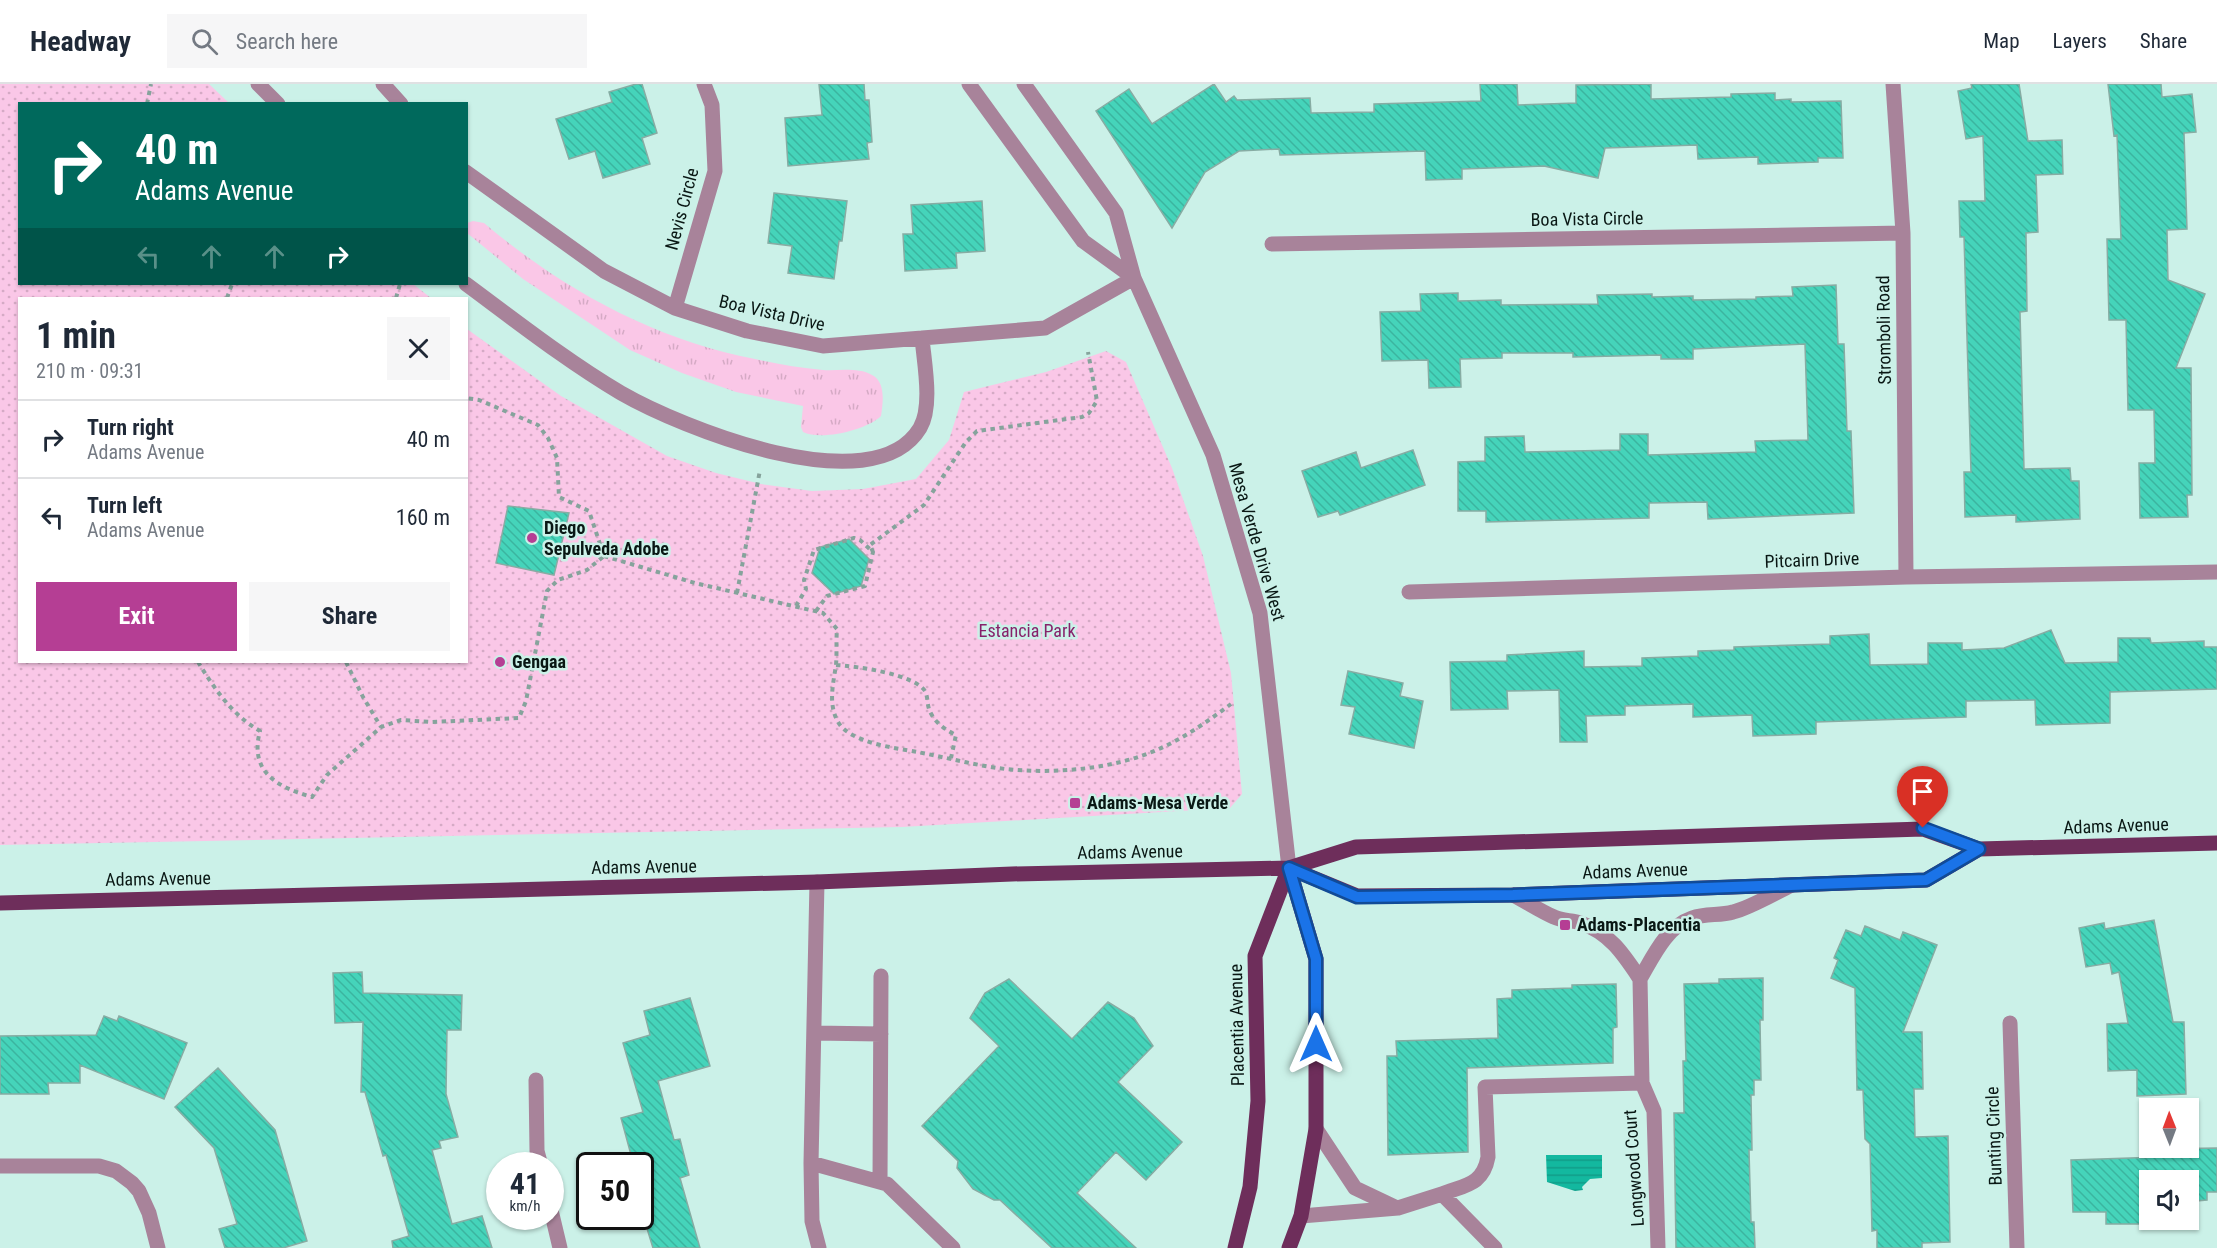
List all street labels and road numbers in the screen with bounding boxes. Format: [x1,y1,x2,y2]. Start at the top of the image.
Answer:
street label: Nevis Circle [660,165,703,252]
street label: Boa Vista Circle [1530,207,1644,230]
street label: Stromboli Road [1872,275,1895,385]
street label: Boa Vista Drive [717,290,827,335]
street label: Mesa Verde Drive West [1225,460,1290,623]
street label: Pitcairn Drive [1764,547,1860,572]
street label: Adams Avenue [2063,813,2169,838]
street label: Adams Avenue [1077,840,1183,863]
street label: Adams Avenue [591,855,697,878]
street label: Adams Avenue [1582,858,1688,883]
street label: Adams Avenue [105,867,211,890]
street label: Placentia Avenue [1225,964,1248,1086]
street label: Bunting Circle [1981,1086,2006,1186]
street label: Longwood Court [1619,1109,1648,1227]

